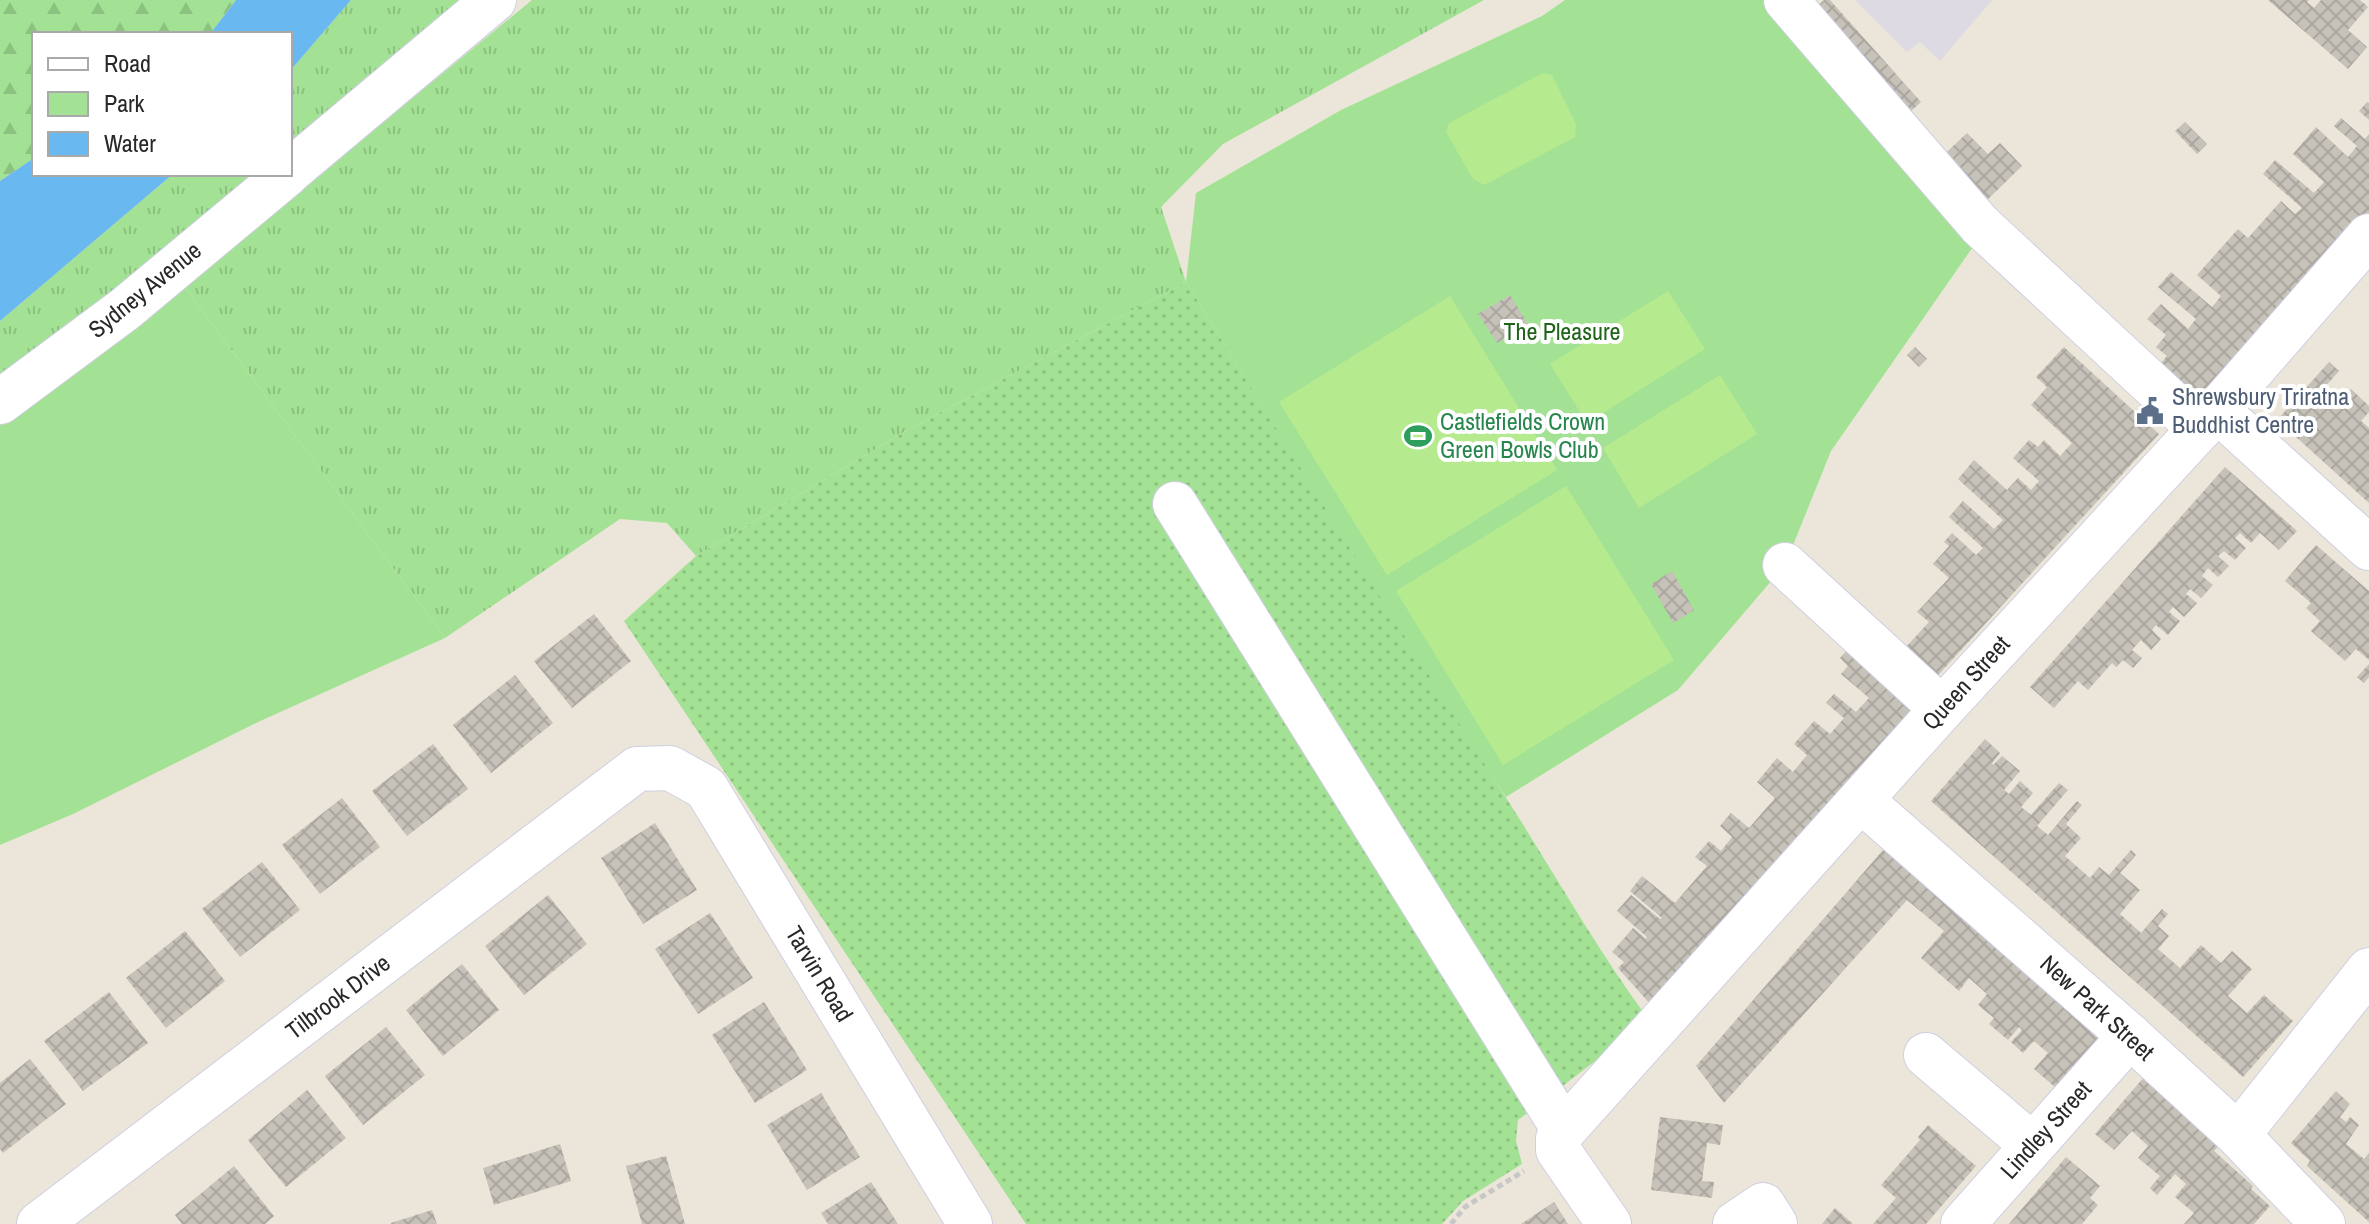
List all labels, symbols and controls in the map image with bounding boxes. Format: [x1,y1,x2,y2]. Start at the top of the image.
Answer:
legend [32,32,292,176]
text: Road [104,47,151,79]
text: Park [104,87,145,119]
text: Water [104,127,156,159]
street label: Sydney Avenue [81,234,207,345]
park label: The Pleasure [1503,315,1621,347]
place label: Shrewsbury Triratna Buddhist Centre [2172,380,2349,440]
public building icon: Shrewsbury Triratna Buddhist Centre [2135,396,2165,426]
place label: Castlefields Crown Green Bowls Club [1440,405,1605,465]
sports icon: Castlefields Crown Green Bowls Club [1403,421,1433,451]
street label: Queen Street [1914,628,2017,737]
street label: Tarvin Road [779,920,861,1027]
street label: Tilbrook Drive [279,946,396,1046]
street label: New Park Street [2034,947,2162,1067]
street label: Lindley Street [1993,1073,2098,1185]

